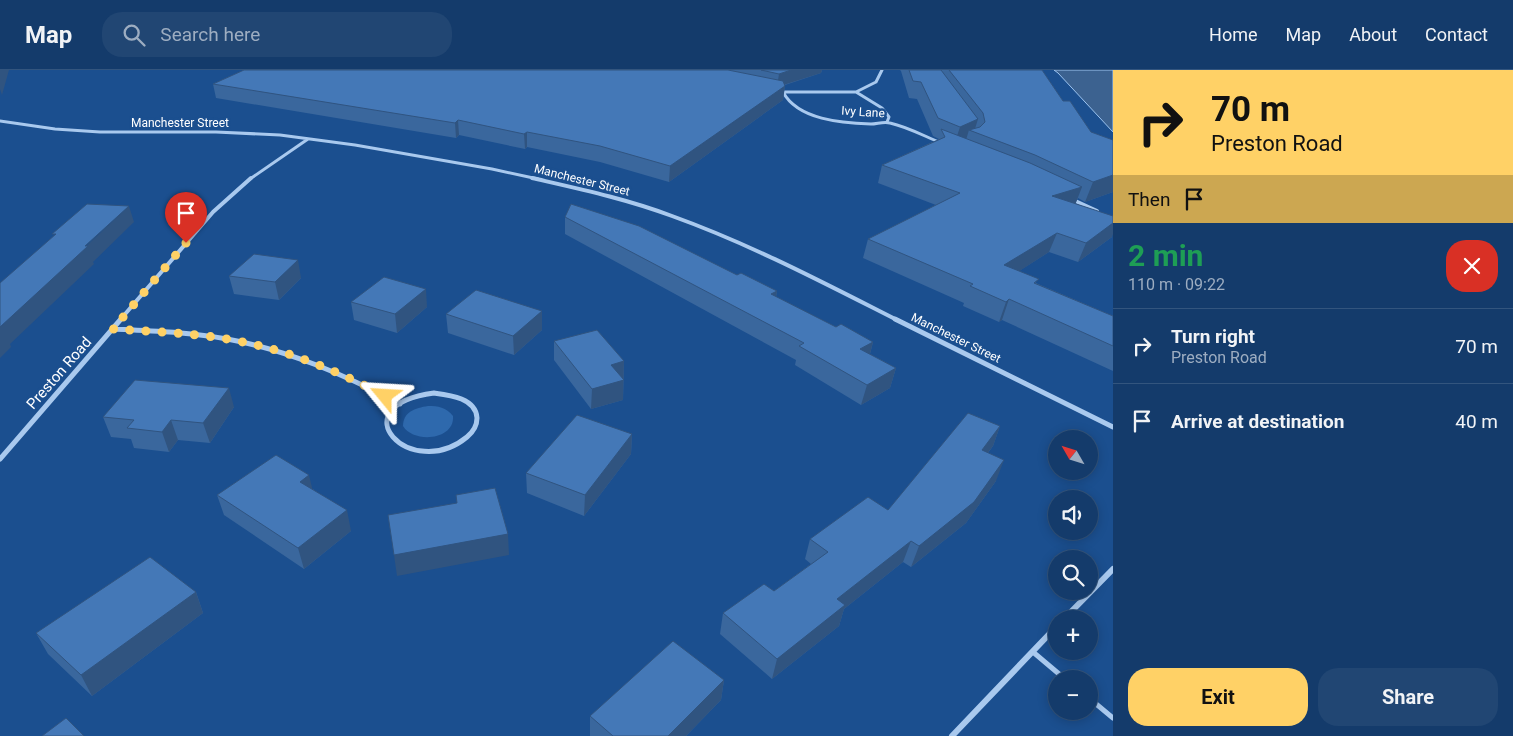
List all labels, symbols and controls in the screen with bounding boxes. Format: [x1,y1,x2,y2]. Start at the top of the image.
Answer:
search box [102,12,452,57]
text: Map [25,21,72,49]
icon: search [120,21,148,49]
text: Search here [160,23,260,46]
text: Home [1209,24,1258,45]
text: Map [1286,24,1321,45]
text: About [1349,24,1397,45]
text: Contact [1425,24,1488,45]
text: 70 m [1211,89,1290,130]
icon: right [1128,90,1193,155]
street label: Ivy Lane [841,103,885,121]
street label: Manchester Street [131,116,229,130]
text: Preston Road [1211,131,1343,156]
street label: Manchester Street [533,161,631,199]
icon: arrive [1180,185,1208,213]
text: Then [1128,188,1170,211]
pin [165,192,207,243]
icon: arrive [172,199,200,227]
text: 2 min [1128,238,1203,273]
button: close [1446,240,1498,292]
text: 110 m · 09:22 [1128,275,1225,294]
street label: Manchester Street [909,310,1003,366]
text: Turn right [1171,325,1255,348]
icon: right [1128,332,1156,360]
street label: Preston Road [23,333,95,413]
text: 70 m [1455,335,1498,358]
text: Preston Road [1171,348,1267,367]
position arrow [358,369,410,421]
icon: arrive [1128,407,1156,435]
text: Arrive at destination [1171,410,1344,433]
text: 40 m [1455,410,1498,433]
north arrow [1048,430,1098,480]
map controls [1048,430,1098,720]
button: sound [1048,490,1098,540]
button: search [1048,550,1098,600]
button: + [1048,610,1098,660]
button: Exit [1128,668,1308,726]
button: Share [1318,668,1498,726]
button: − [1048,670,1098,720]

